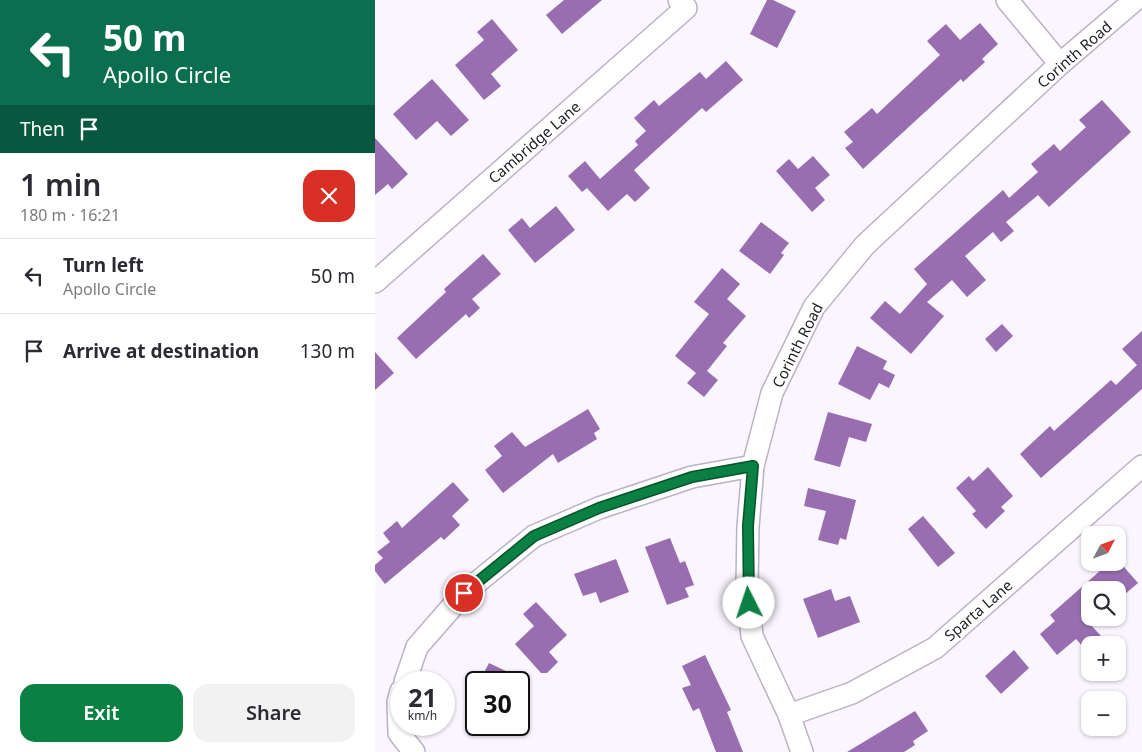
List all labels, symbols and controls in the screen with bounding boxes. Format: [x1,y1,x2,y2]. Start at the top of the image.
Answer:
text: 50 m [103,14,186,61]
street label: Corinth Road [1033,16,1115,92]
icon: left [20,20,85,85]
text: Apollo Circle [103,59,231,89]
street label: Cambridge Lane [484,96,584,188]
icon: arrive [75,115,103,143]
text: Then [20,116,65,142]
text: 1 min [20,164,101,205]
button: close [303,170,355,222]
text: 180 m · 16:21 [20,204,120,226]
text: Turn left [63,252,144,278]
icon: left [20,262,48,290]
text: 50 m [311,263,355,289]
text: Apollo Circle [63,278,156,300]
street label: Corinth Road [767,299,827,391]
icon: arrive [20,337,48,365]
text: Arrive at destination [63,338,259,364]
text: 130 m [300,338,355,364]
north arrow [1081,526,1126,571]
map controls [1081,526,1126,736]
pin [443,572,485,614]
street label: Sparta Lane [940,575,1016,645]
position arrow [722,576,774,628]
icon: arrive [450,579,478,607]
button: search [1081,581,1126,626]
button: + [1081,636,1126,681]
speed limit sign: 30 [465,671,530,736]
text: 21 [408,680,437,714]
button: Exit [20,684,183,742]
button: Share [193,684,355,742]
button: − [1081,691,1126,736]
text: km/h [408,707,437,724]

